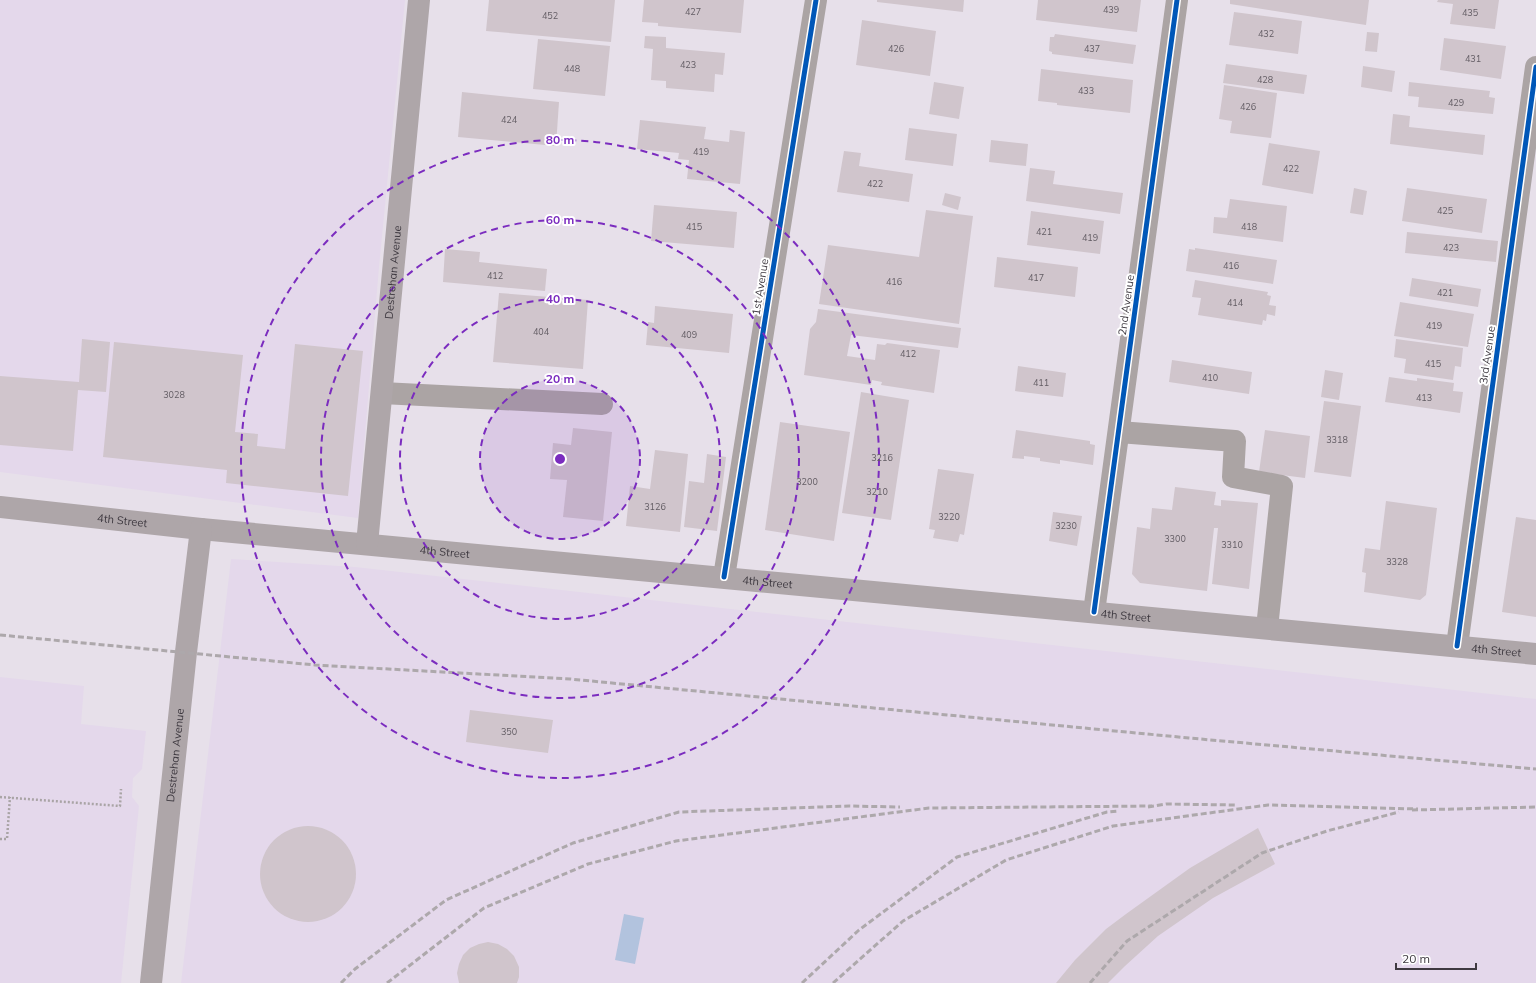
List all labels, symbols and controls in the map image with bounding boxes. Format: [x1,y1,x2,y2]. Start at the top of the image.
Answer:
house number: 439 [1103,4,1119,15]
house number: 427 [685,6,701,17]
house number: 435 [1462,7,1479,18]
house number: 452 [542,10,558,21]
house number: 432 [1258,28,1274,39]
house number: 426 [888,43,904,54]
house number: 437 [1084,43,1100,54]
house number: 431 [1465,53,1481,64]
house number: 423 [680,59,696,70]
house number: 448 [564,63,580,74]
house number: 428 [1257,74,1273,85]
house number: 433 [1078,85,1094,96]
house number: 429 [1448,97,1464,108]
house number: 426 [1240,101,1256,112]
house number: 424 [501,114,518,125]
text: 80 m [546,132,574,147]
house number: 419 [693,146,709,157]
house number: 422 [1283,163,1299,174]
house number: 422 [867,178,883,189]
house number: 425 [1437,205,1454,216]
text: 60 m [546,212,574,227]
house number: 415 [686,221,703,232]
house number: 418 [1241,221,1257,232]
street label: Destrehan Avenue [382,225,404,320]
house number: 421 [1036,226,1052,237]
house number: 419 [1082,232,1098,243]
house number: 423 [1443,242,1459,253]
street label: 1st Avenue [749,258,771,316]
house number: 416 [1223,260,1239,271]
house number: 412 [487,270,503,281]
house number: 417 [1028,272,1044,283]
street label: 2nd Avenue [1115,274,1137,336]
house number: 416 [886,276,902,287]
house number: 421 [1437,287,1453,298]
text: 40 m [546,291,574,306]
house number: 414 [1227,297,1244,308]
house number: 419 [1426,320,1442,331]
street label: 3rd Avenue [1476,325,1498,385]
house number: 404 [533,326,550,337]
house number: 409 [681,329,697,340]
house number: 412 [900,348,916,359]
house number: 415 [1425,358,1442,369]
text: 20 m [546,371,574,386]
house number: 410 [1202,372,1218,383]
house number: 411 [1033,377,1049,388]
house number: 3028 [163,389,185,400]
house number: 413 [1416,392,1432,403]
house number: 3318 [1326,434,1348,445]
centre of rings [553,452,567,466]
house number: 3216 [871,452,893,463]
house number: 3200 [796,476,818,487]
house number: 3210 [866,486,888,497]
house number: 3126 [644,501,666,512]
street label: 4th Street [97,511,148,530]
house number: 3220 [938,511,960,522]
house number: 3230 [1055,520,1077,531]
house number: 3300 [1164,533,1186,544]
house number: 3310 [1221,539,1243,550]
street label: 4th Street [419,543,471,561]
house number: 3328 [1386,556,1408,567]
street label: 4th Street [742,573,793,591]
street label: 4th Street [1100,606,1152,625]
street label: 4th Street [1470,641,1522,660]
street label: Destrehan Avenue [163,708,187,803]
house number: 350 [501,726,517,737]
scale bar [1396,945,1476,971]
text: 20 m [1402,951,1430,966]

